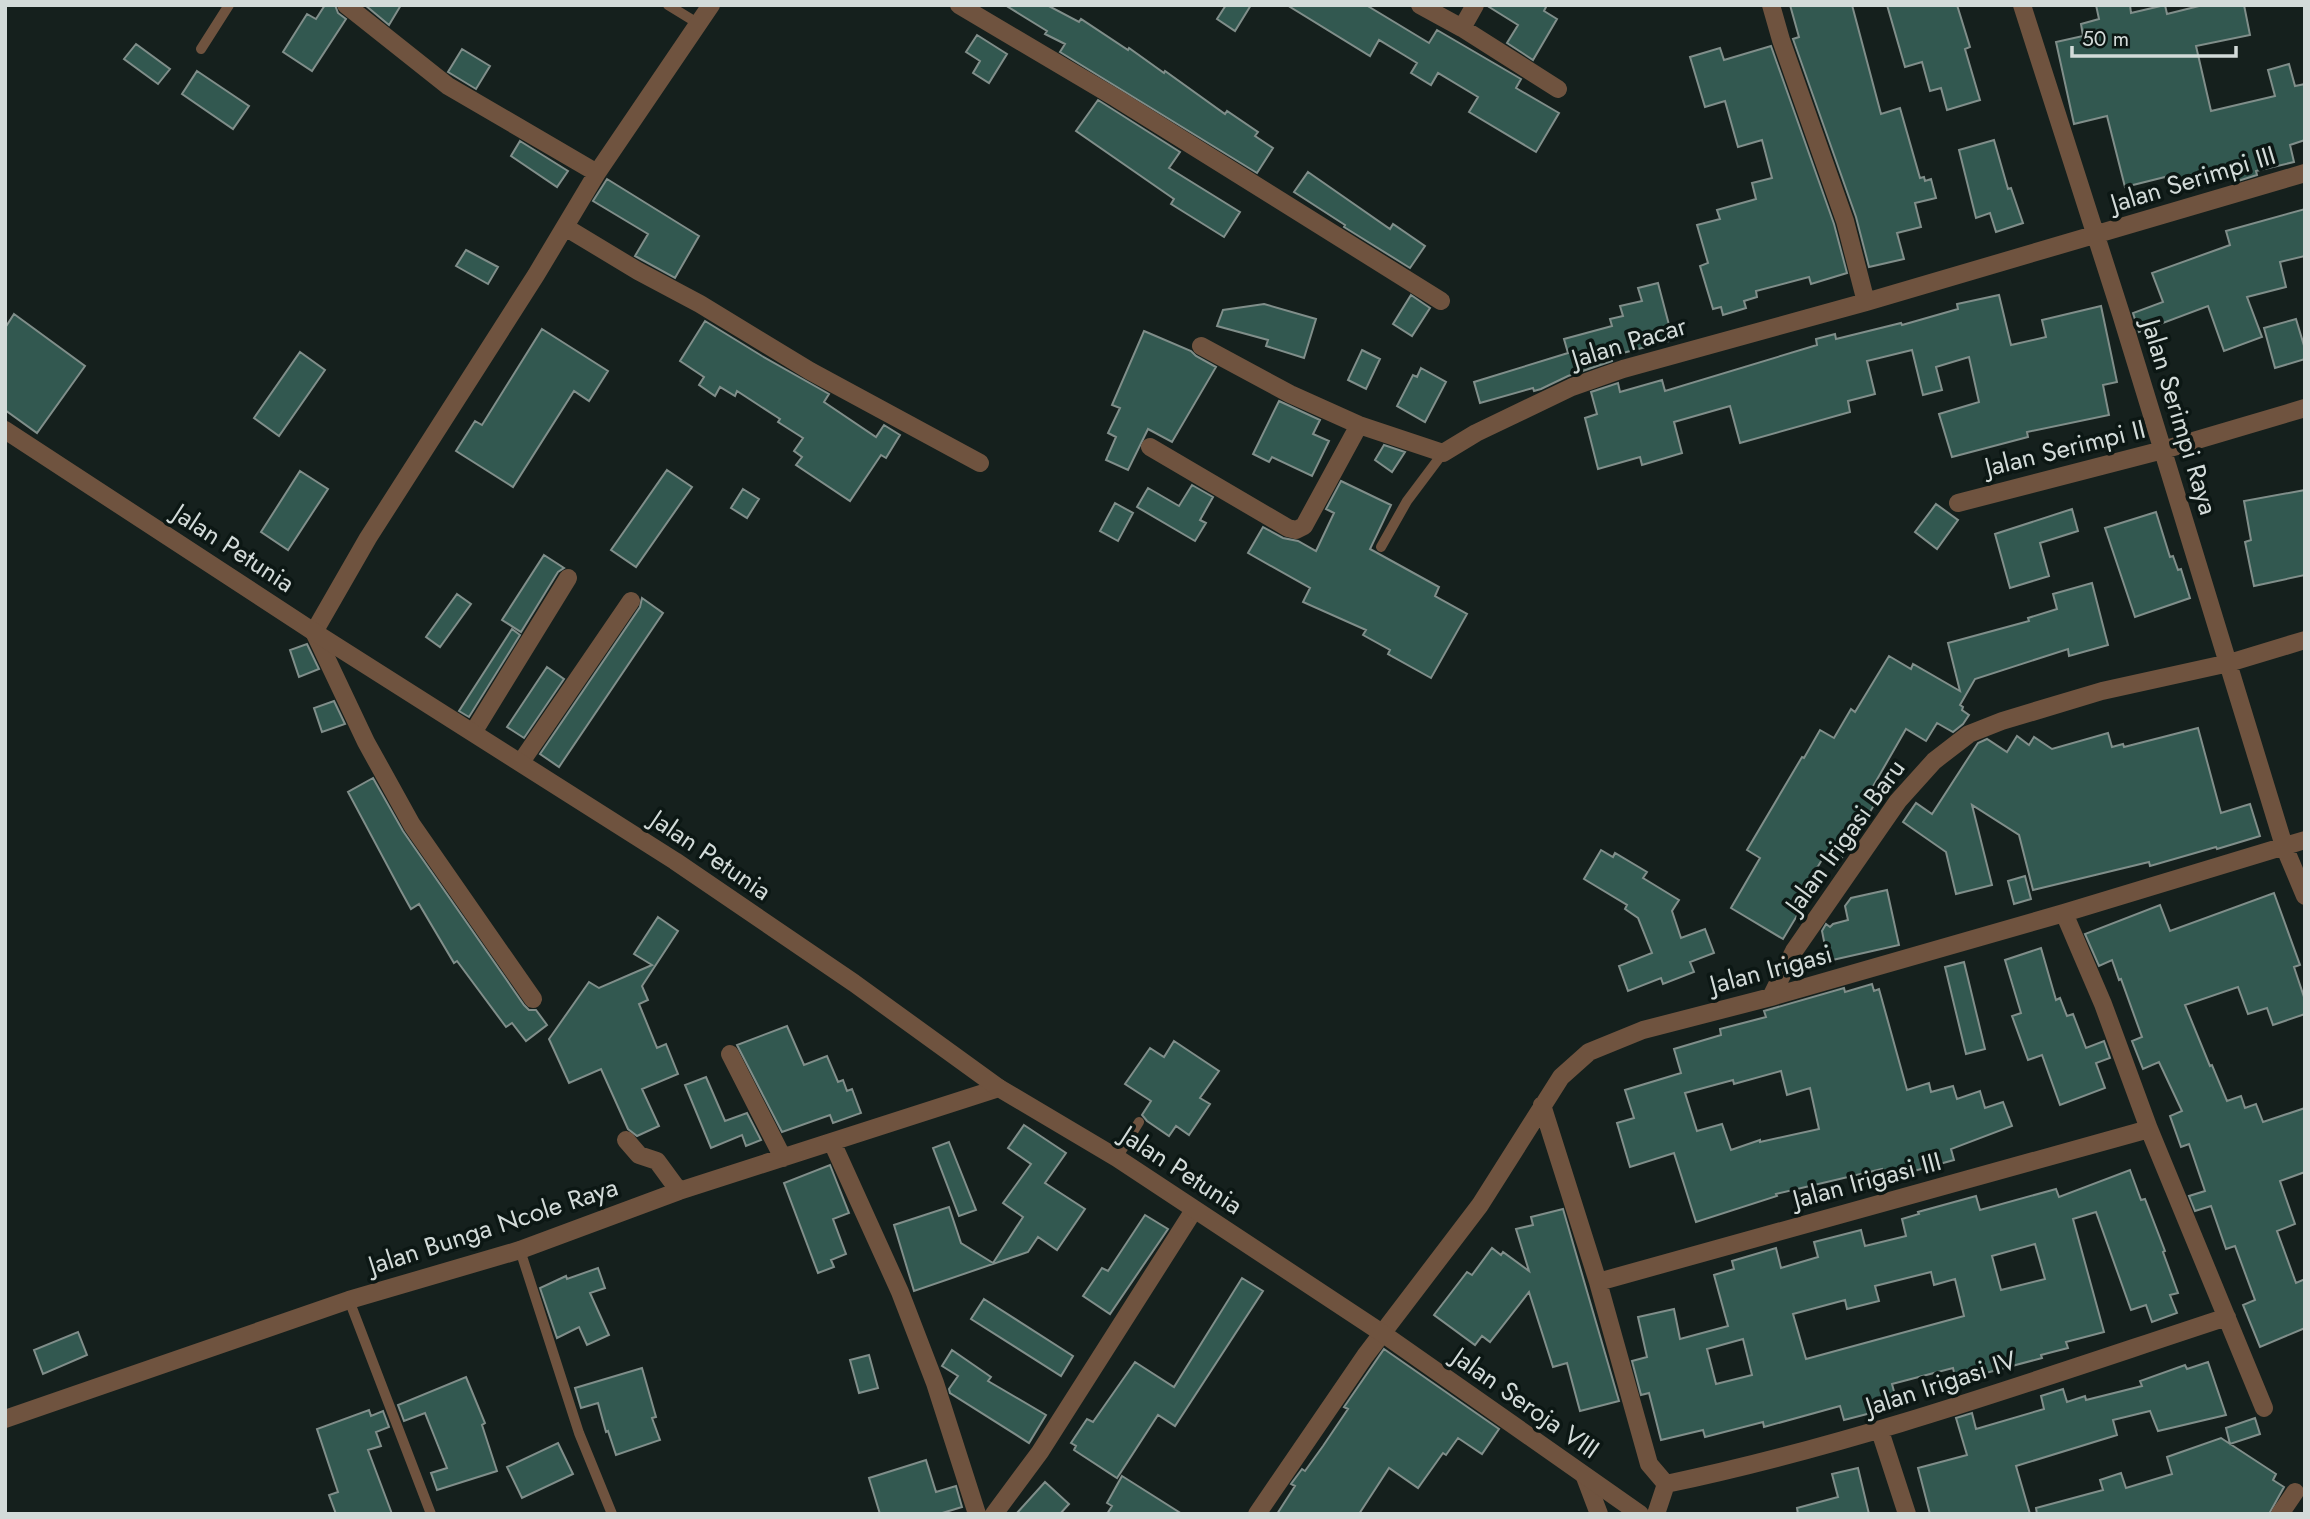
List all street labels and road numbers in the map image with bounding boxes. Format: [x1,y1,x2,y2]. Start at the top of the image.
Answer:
street label: Jalan Serimpi III [2103,136,2280,223]
street label: Jalan Pacar [1564,306,1691,378]
street label: Jalan Serimpi Raya [2131,312,2228,519]
street label: Jalan Serimpi II [1978,410,2149,487]
street label: Jalan Petunia [163,493,302,602]
street label: Jalan Irigasi Baru [1774,751,1914,923]
street label: Jalan Petunia [641,799,779,909]
street label: Jalan Irigasi [1703,934,1836,1004]
street label: Jalan Petunia [1111,1115,1250,1224]
street label: Jalan Irigasi III [1786,1142,1945,1219]
street label: Jalan Bunga Ncole Raya [360,1168,623,1285]
street label: Jalan Seroja VIII [1442,1336,1607,1468]
street label: Jalan Irigasi IV [1858,1340,2022,1426]

